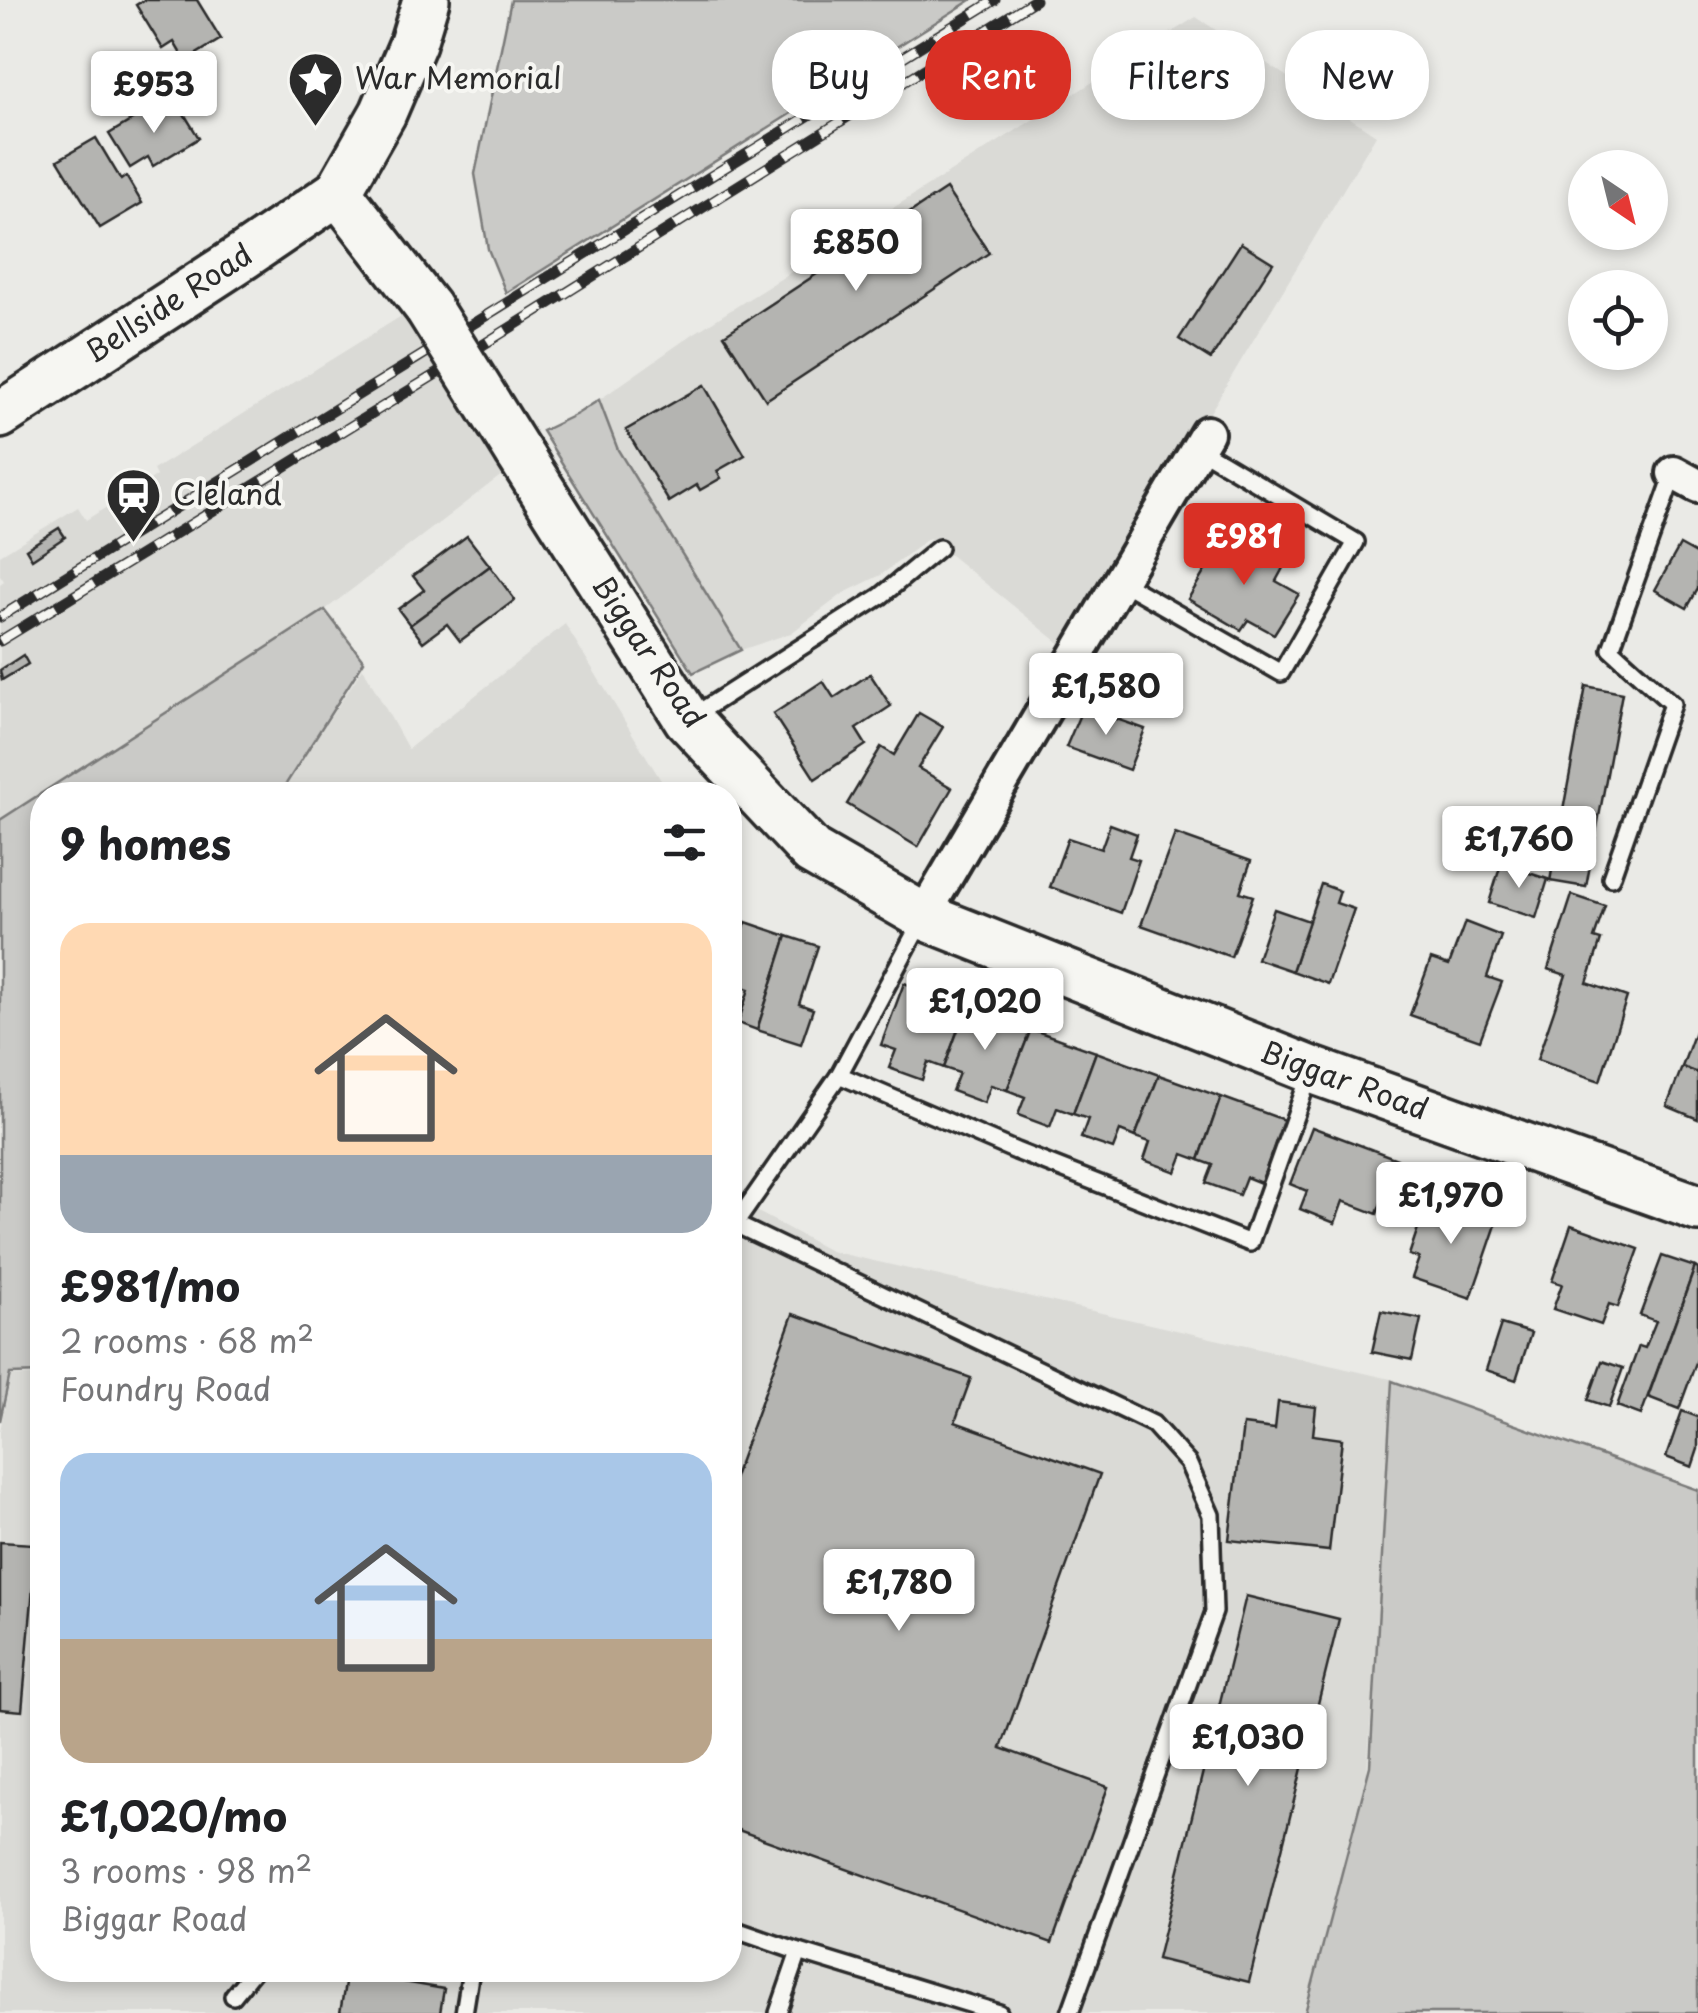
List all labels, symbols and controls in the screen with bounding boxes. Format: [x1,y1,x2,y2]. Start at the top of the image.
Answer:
chip: Buy [772,30,905,120]
chip: Rent [925,30,1071,120]
chip: Filters [1091,30,1265,120]
chip: New [1285,30,1429,120]
place icon: War Memorial [286,49,346,128]
pin: £953 [95,51,213,136]
place label: War Memorial [355,54,562,99]
text: £953 [113,59,195,107]
north arrow [1568,150,1668,250]
map controls [1568,150,1668,370]
pin: £850 [797,209,915,294]
text: £850 [813,217,899,265]
street label: Bellside Road [75,231,260,373]
button: locate [1568,270,1668,370]
station icon: Cleland [104,465,164,544]
place label: Cleland [173,470,282,515]
pin: £981 [1185,503,1303,588]
text: £981 [1206,511,1282,559]
street label: Biggar Road [582,565,718,736]
pin: £1,580 [1025,653,1187,738]
text: £1,580 [1051,661,1161,709]
pin: £1,760 [1438,806,1600,891]
text: 9 homes [60,811,231,874]
text: £1,760 [1464,814,1574,862]
icon: filters [657,815,712,870]
pin: £1,020 [904,968,1066,1053]
text: £1,020 [928,976,1042,1024]
icon: home [296,988,476,1168]
street label: Biggar Road [1254,1027,1435,1130]
pin: £1,970 [1370,1162,1532,1247]
text: £1,970 [1398,1170,1504,1218]
text: £981/mo [60,1253,240,1316]
text: 2 rooms · 68 m² [60,1316,314,1364]
text: Foundry Road [60,1364,272,1412]
icon: home [296,1518,476,1698]
pin: £1,780 [818,1549,980,1634]
text: £1,780 [845,1557,953,1605]
pin: £1,030 [1167,1704,1329,1789]
text: £1,030 [1192,1712,1304,1760]
text: £1,020/mo [60,1783,287,1846]
text: 3 rooms · 98 m² [60,1846,312,1894]
text: Biggar Road [60,1894,248,1942]

